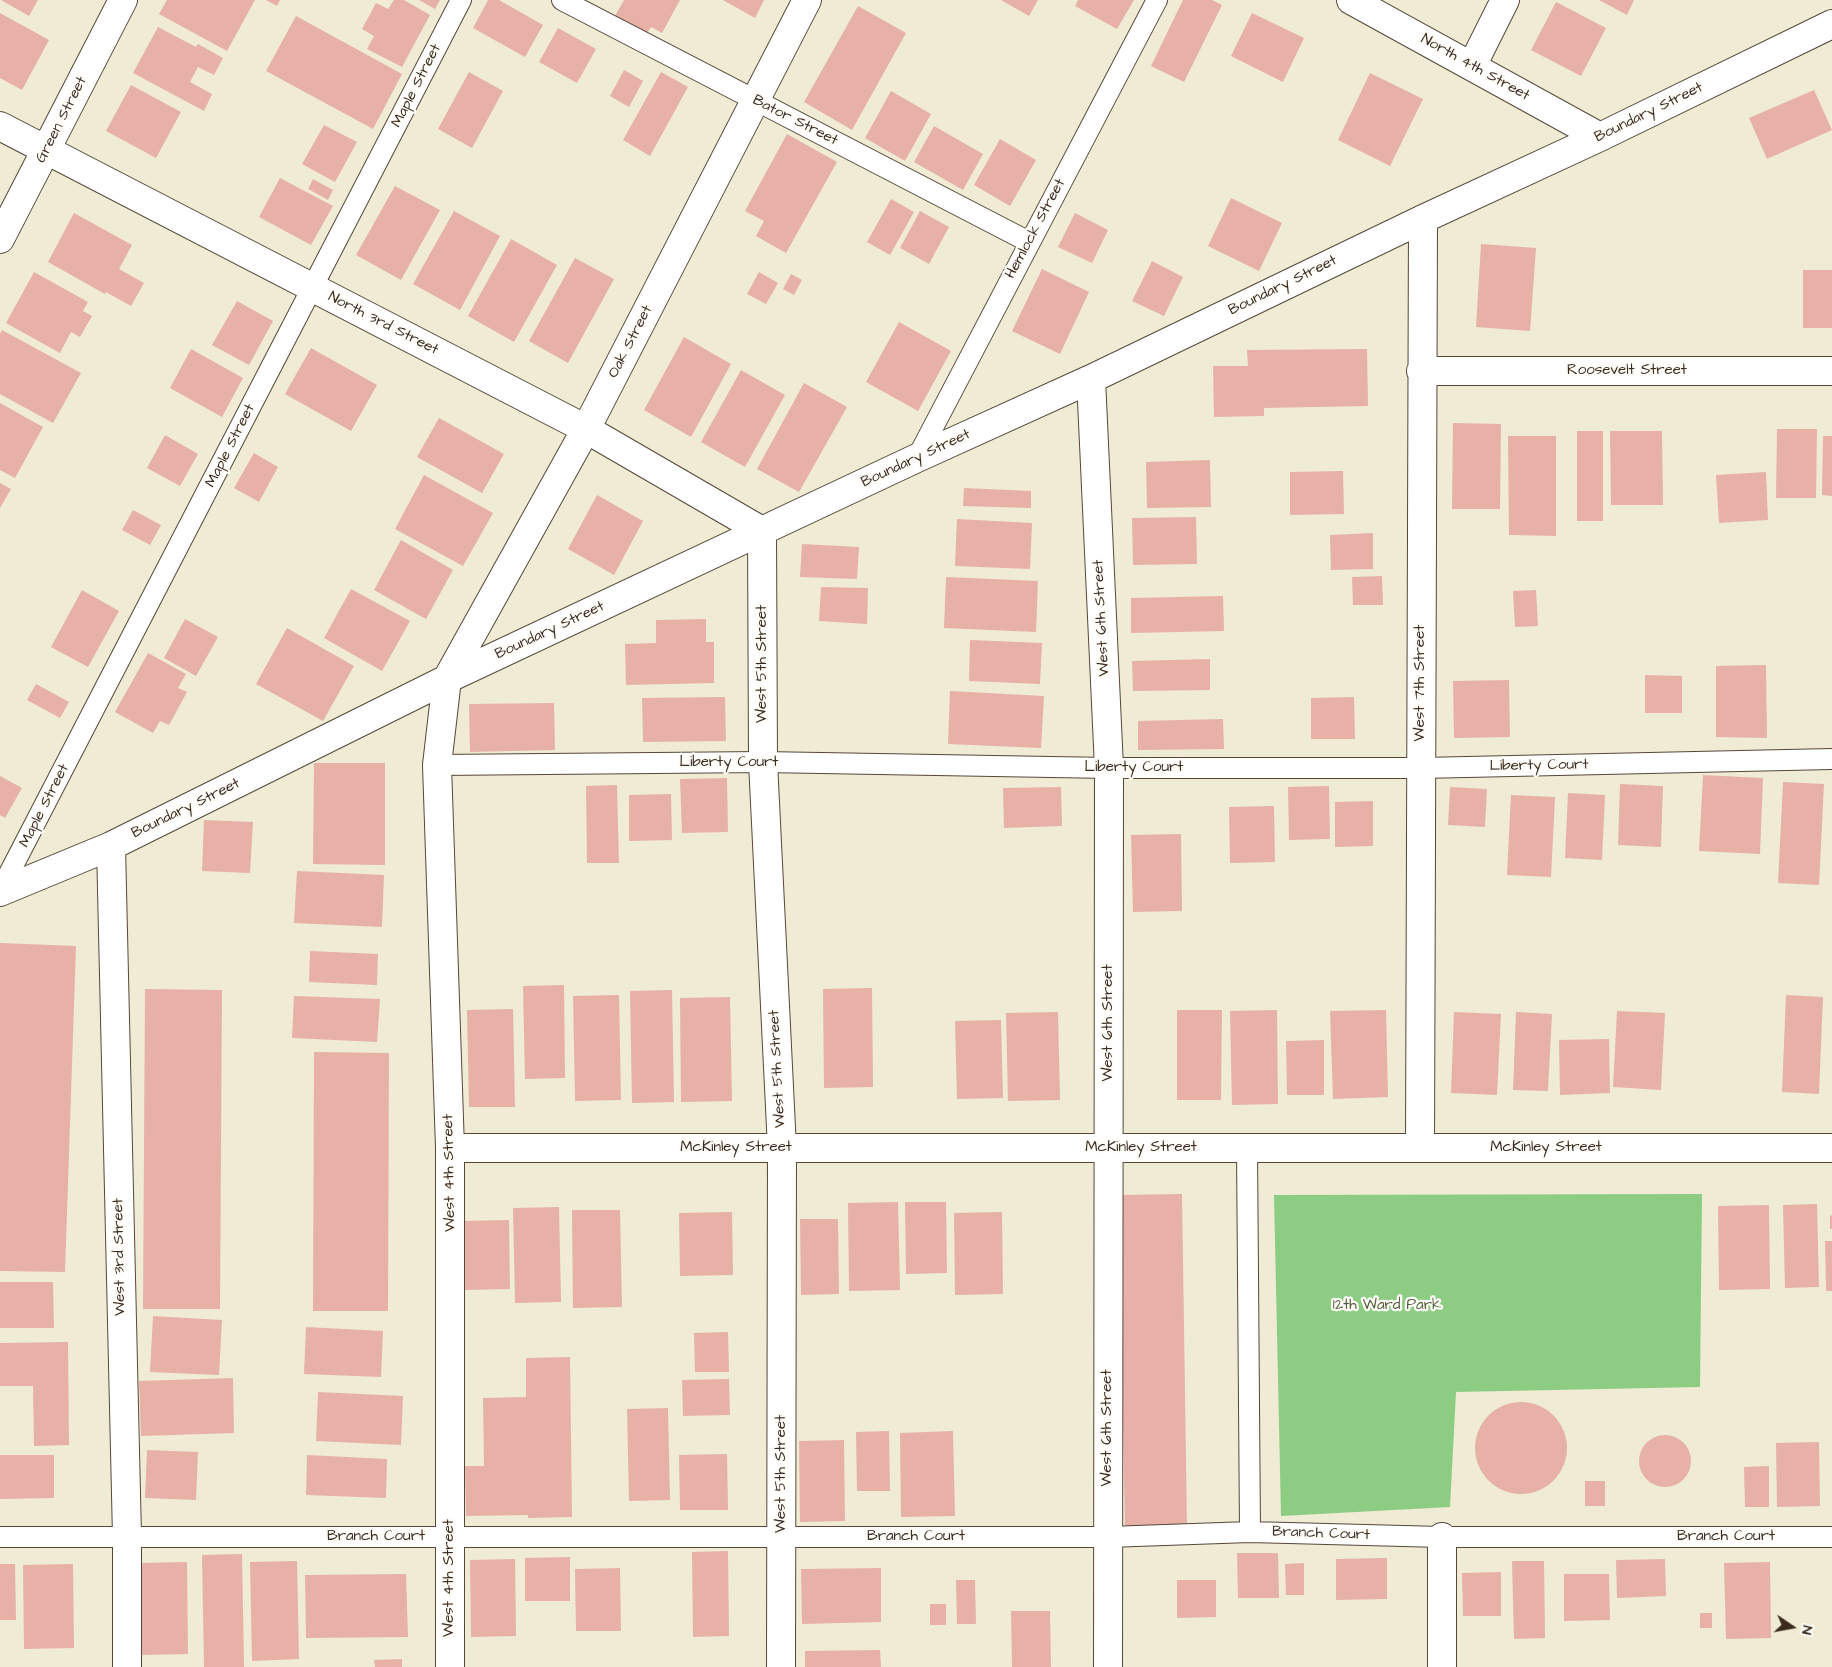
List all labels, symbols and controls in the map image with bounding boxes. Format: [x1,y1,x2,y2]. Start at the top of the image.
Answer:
street label: North 4th Street [1417,31,1533,105]
street label: Maple Street [388,41,446,131]
street label: Green Street [32,74,92,166]
street label: Boundary Street [1592,79,1706,147]
street label: Bator Street [749,92,841,150]
street label: Hemlock Street [1002,176,1070,282]
street label: Boundary Street [1226,252,1340,320]
street label: North 3rd Street [325,288,441,360]
street label: Oak Street [605,303,657,381]
street label: Roosevelt Street [1567,362,1687,380]
street label: Maple Street [202,401,260,491]
street label: Boundary Street [859,426,973,492]
street label: West 6th Street [1090,559,1114,677]
street label: Boundary Street [493,598,607,664]
street label: West 5th Street [754,605,772,723]
street label: West 7th Street [1412,625,1430,741]
street label: Liberty Court [680,754,778,772]
street label: Liberty Court [1489,756,1589,776]
street label: Liberty Court [1085,759,1183,777]
street label: Maple Street [16,761,74,851]
street label: Boundary Street [129,775,243,843]
street label: West 6th Street [1100,965,1118,1081]
street label: West 5th Street [766,1010,790,1128]
street label: West 4th Street [440,1114,460,1232]
street label: McKinley Street [680,1139,792,1157]
street label: McKinley Street [1085,1139,1197,1157]
street label: McKinley Street [1490,1139,1602,1157]
street label: West 3rd Street [110,1198,130,1316]
park label: 12th Ward Park [1333,1297,1441,1315]
street label: West 6th Street [1099,1370,1117,1486]
street label: West 5th Street [773,1415,791,1533]
street label: West 4th Street [441,1519,459,1637]
street label: Branch Court [1272,1523,1370,1545]
street label: Branch Court [327,1528,425,1546]
street label: Branch Court [867,1528,965,1546]
street label: Branch Court [1677,1528,1775,1546]
north arrow [1767,1602,1817,1652]
text: N [1796,1624,1817,1636]

